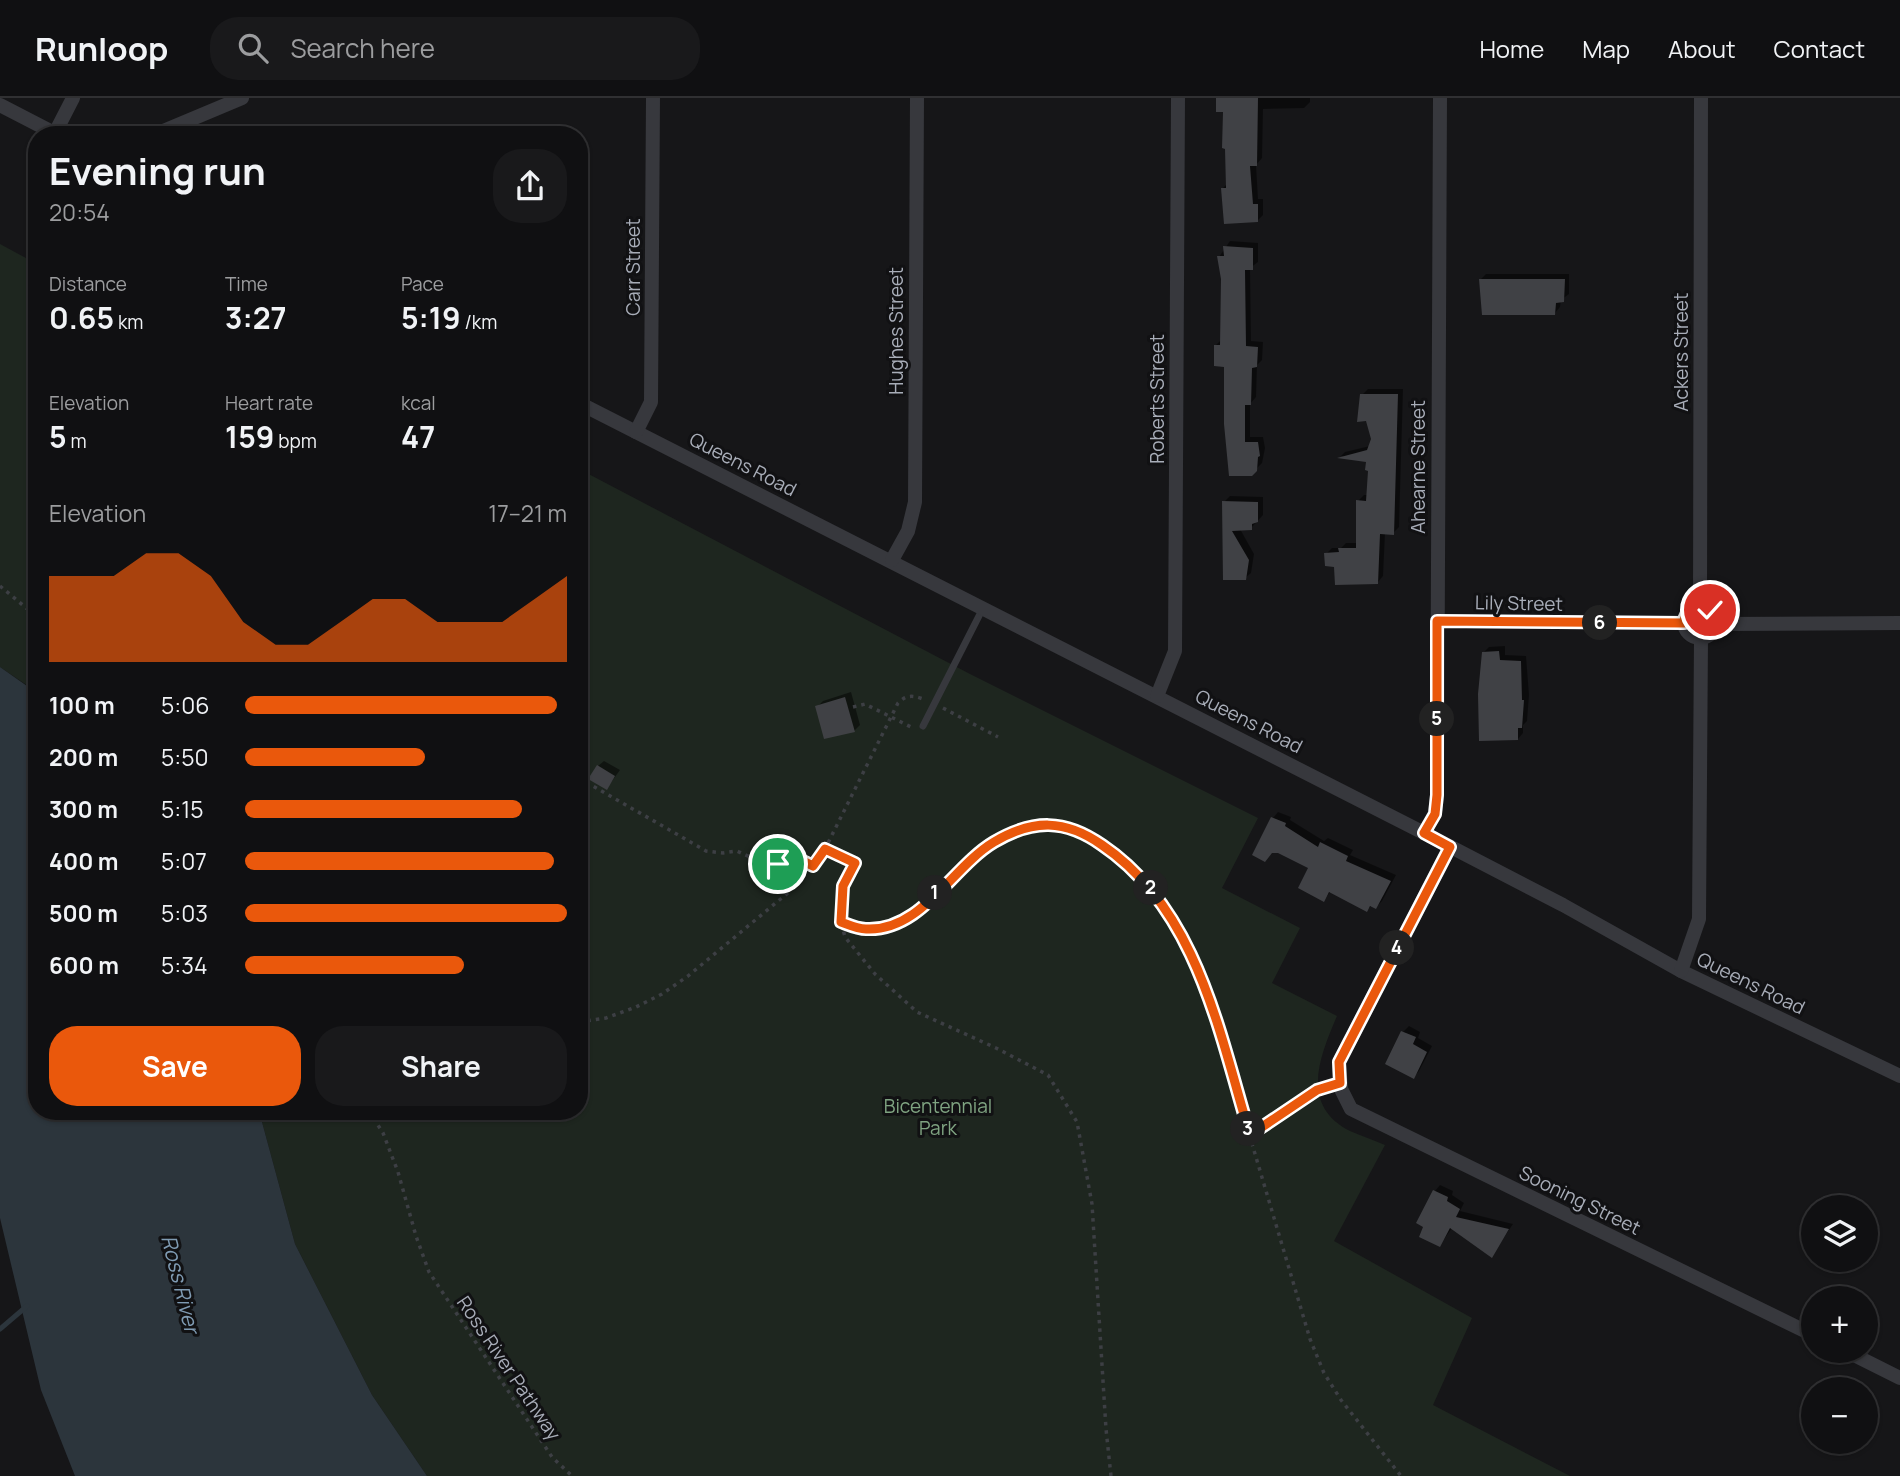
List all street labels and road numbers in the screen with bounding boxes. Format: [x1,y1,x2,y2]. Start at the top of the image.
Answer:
street label: Carr Street [620,218,646,316]
street label: Hughes Street [883,267,909,395]
street label: Ackers Street [1668,293,1694,411]
street label: Roberts Street [1144,334,1170,464]
street label: Ahearne Street [1405,400,1431,534]
street label: Queens Road [685,426,801,502]
street label: Lily Street [1475,589,1563,617]
street label: Queens Road [1191,683,1307,759]
street label: Queens Road [1693,946,1809,1020]
street label: Sooning Street [1515,1159,1645,1241]
street label: Ross River Pathway [451,1291,567,1445]

